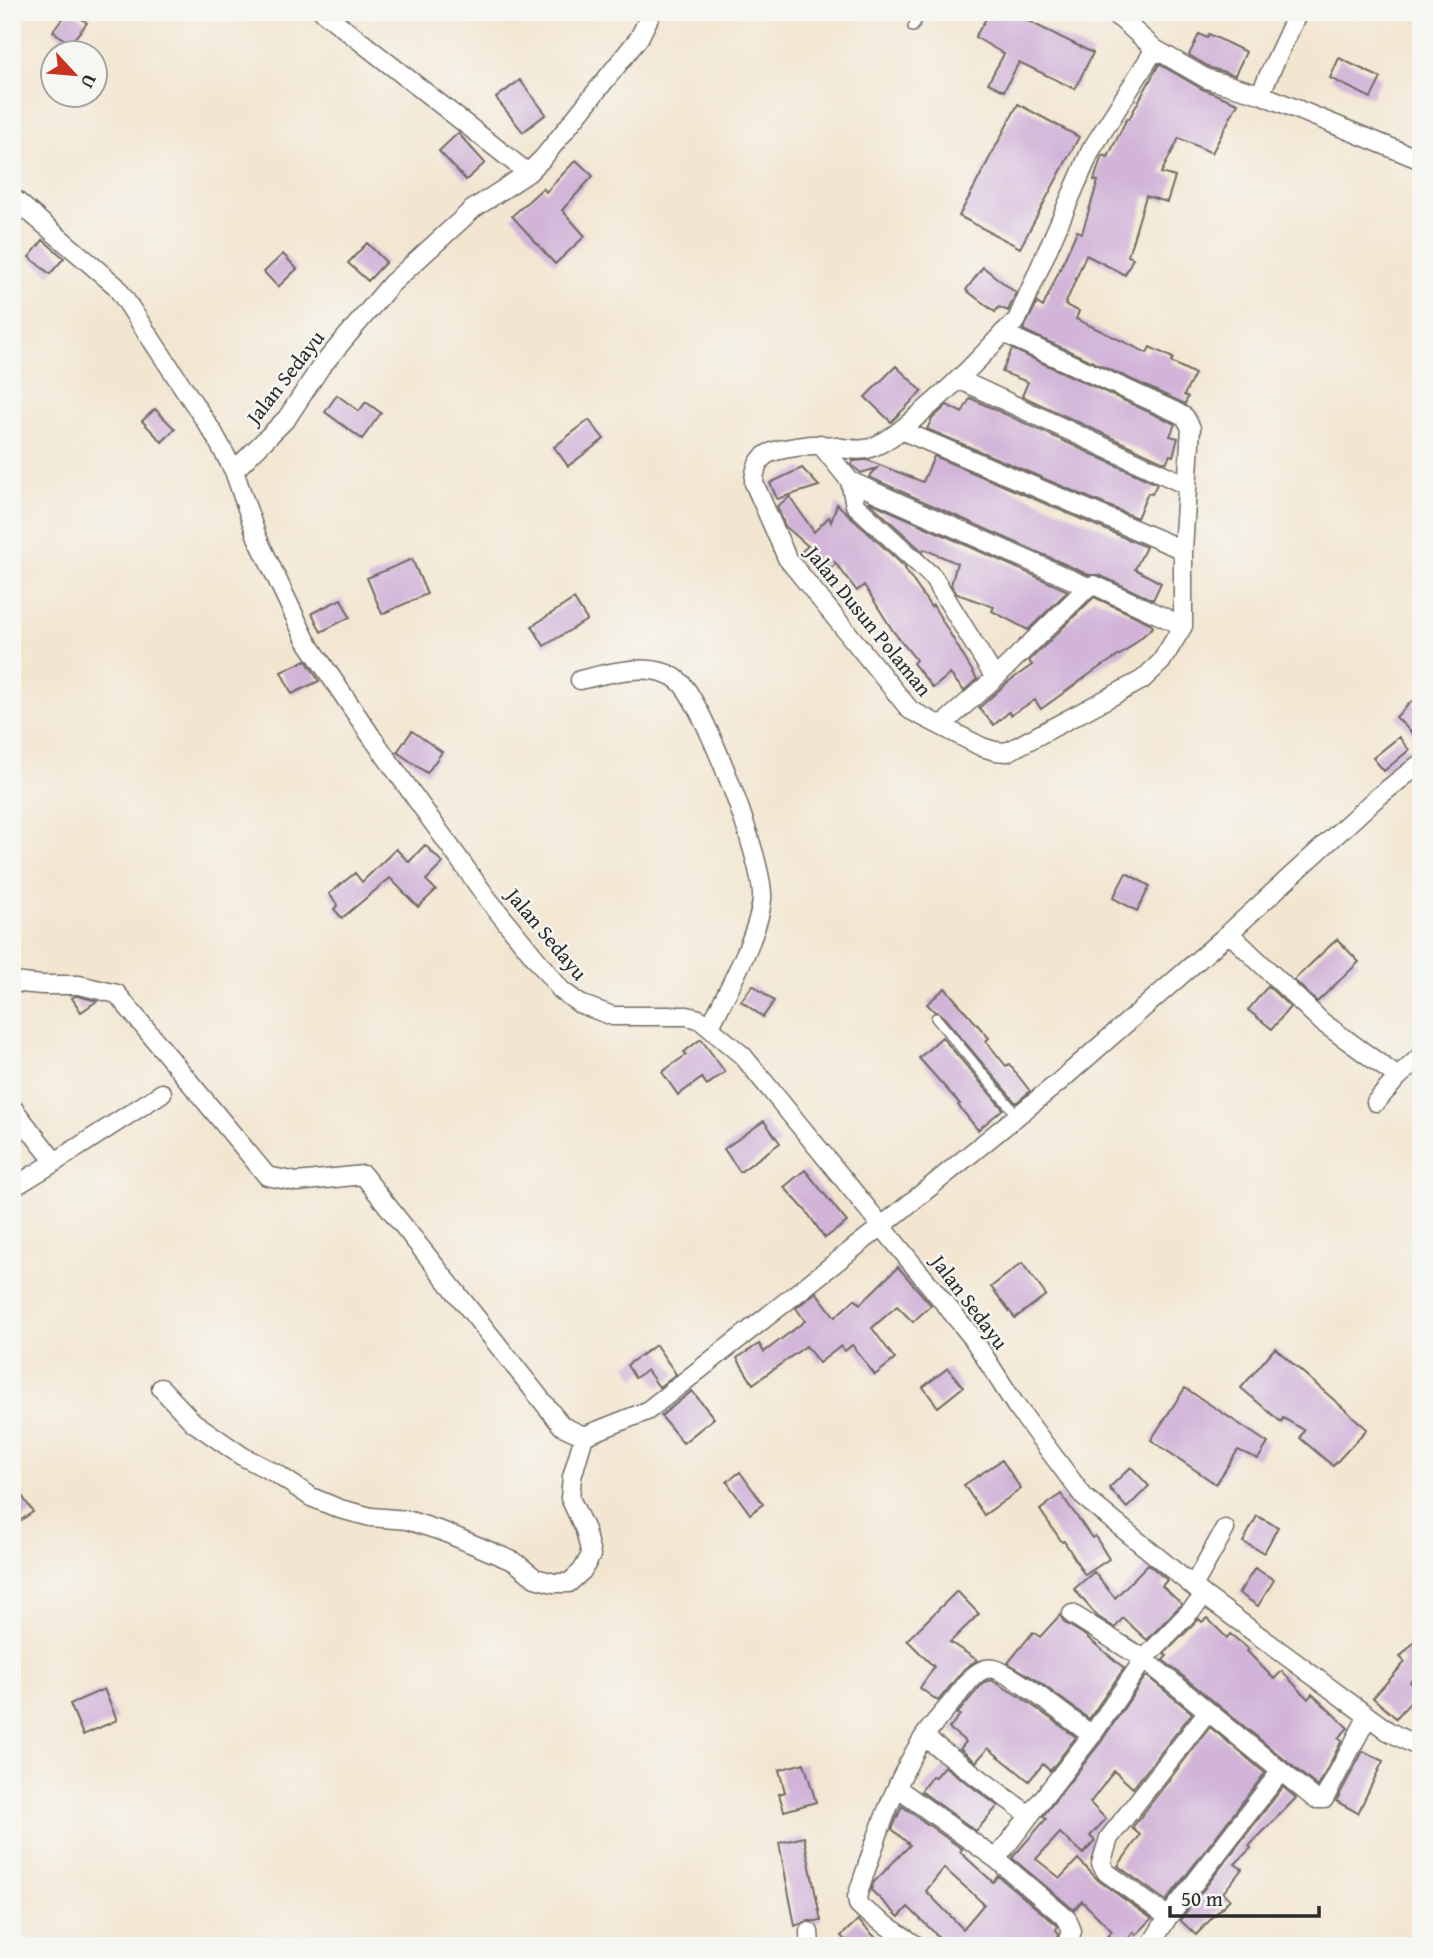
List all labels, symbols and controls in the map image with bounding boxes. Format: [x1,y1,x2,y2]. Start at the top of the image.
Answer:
north arrow [38,38,108,108]
text: U [74,70,105,94]
street label: Jalan Sedayu [237,323,332,433]
street label: Jalan Dusun Polaman [797,537,940,703]
street label: Jalan Sedayu [497,879,595,987]
street label: Jalan Sedayu [922,1246,1016,1356]
scale bar [1170,1874,1319,1918]
text: 50 m [1181,1883,1223,1914]

